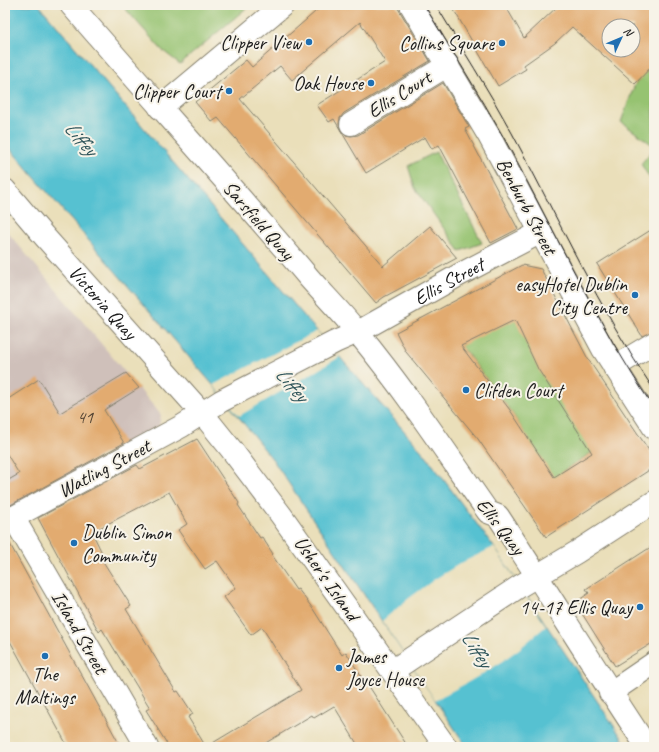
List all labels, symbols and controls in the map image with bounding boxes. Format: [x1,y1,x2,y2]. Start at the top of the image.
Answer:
north arrow [601,18,641,58]
text: N [621,24,637,40]
place label: Clipper View [220,30,303,55]
place label: Collins Square [399,31,495,56]
marker: Clipper View [304,37,314,47]
marker: Collins Square [497,38,507,48]
street label: Ellis Court [363,64,438,124]
place label: Oak House [293,71,364,96]
marker: Oak House [366,78,376,88]
place label: Clipper Court [133,79,224,104]
marker: Clipper Court [224,86,234,96]
water label: Liffey [59,115,106,164]
street label: Benburb Street [491,154,564,261]
street label: Sarsfield Quay [217,176,301,266]
street label: Ellis Street [409,251,491,311]
street label: Victoria Quay [63,260,144,347]
place label: easyHotel Dublin City Centre [515,272,628,320]
marker: easyHotel Dublin City Centre [630,290,640,300]
water label: Liffey [270,361,317,410]
place label: Clifden Court [474,378,566,403]
marker: Clifden Court [461,385,471,395]
house number: 41 [77,406,94,428]
street label: Watling Street [54,433,157,503]
street label: Ellis Quay [471,493,532,561]
place label: Dublin Simon Community [82,520,173,568]
street label: Usher's Island [288,531,367,628]
marker: Dublin Simon Community [69,538,79,548]
street label: Island Street [46,586,114,680]
place label: 14-17 Ellis Quay [519,595,634,620]
marker: 14-17 Ellis Quay [635,602,645,612]
water label: Liffey [456,626,500,675]
place label: James Joyce House [346,644,426,692]
marker: The Maltings [40,651,50,661]
place label: The Maltings [15,662,77,710]
marker: James Joyce House [334,663,344,673]

